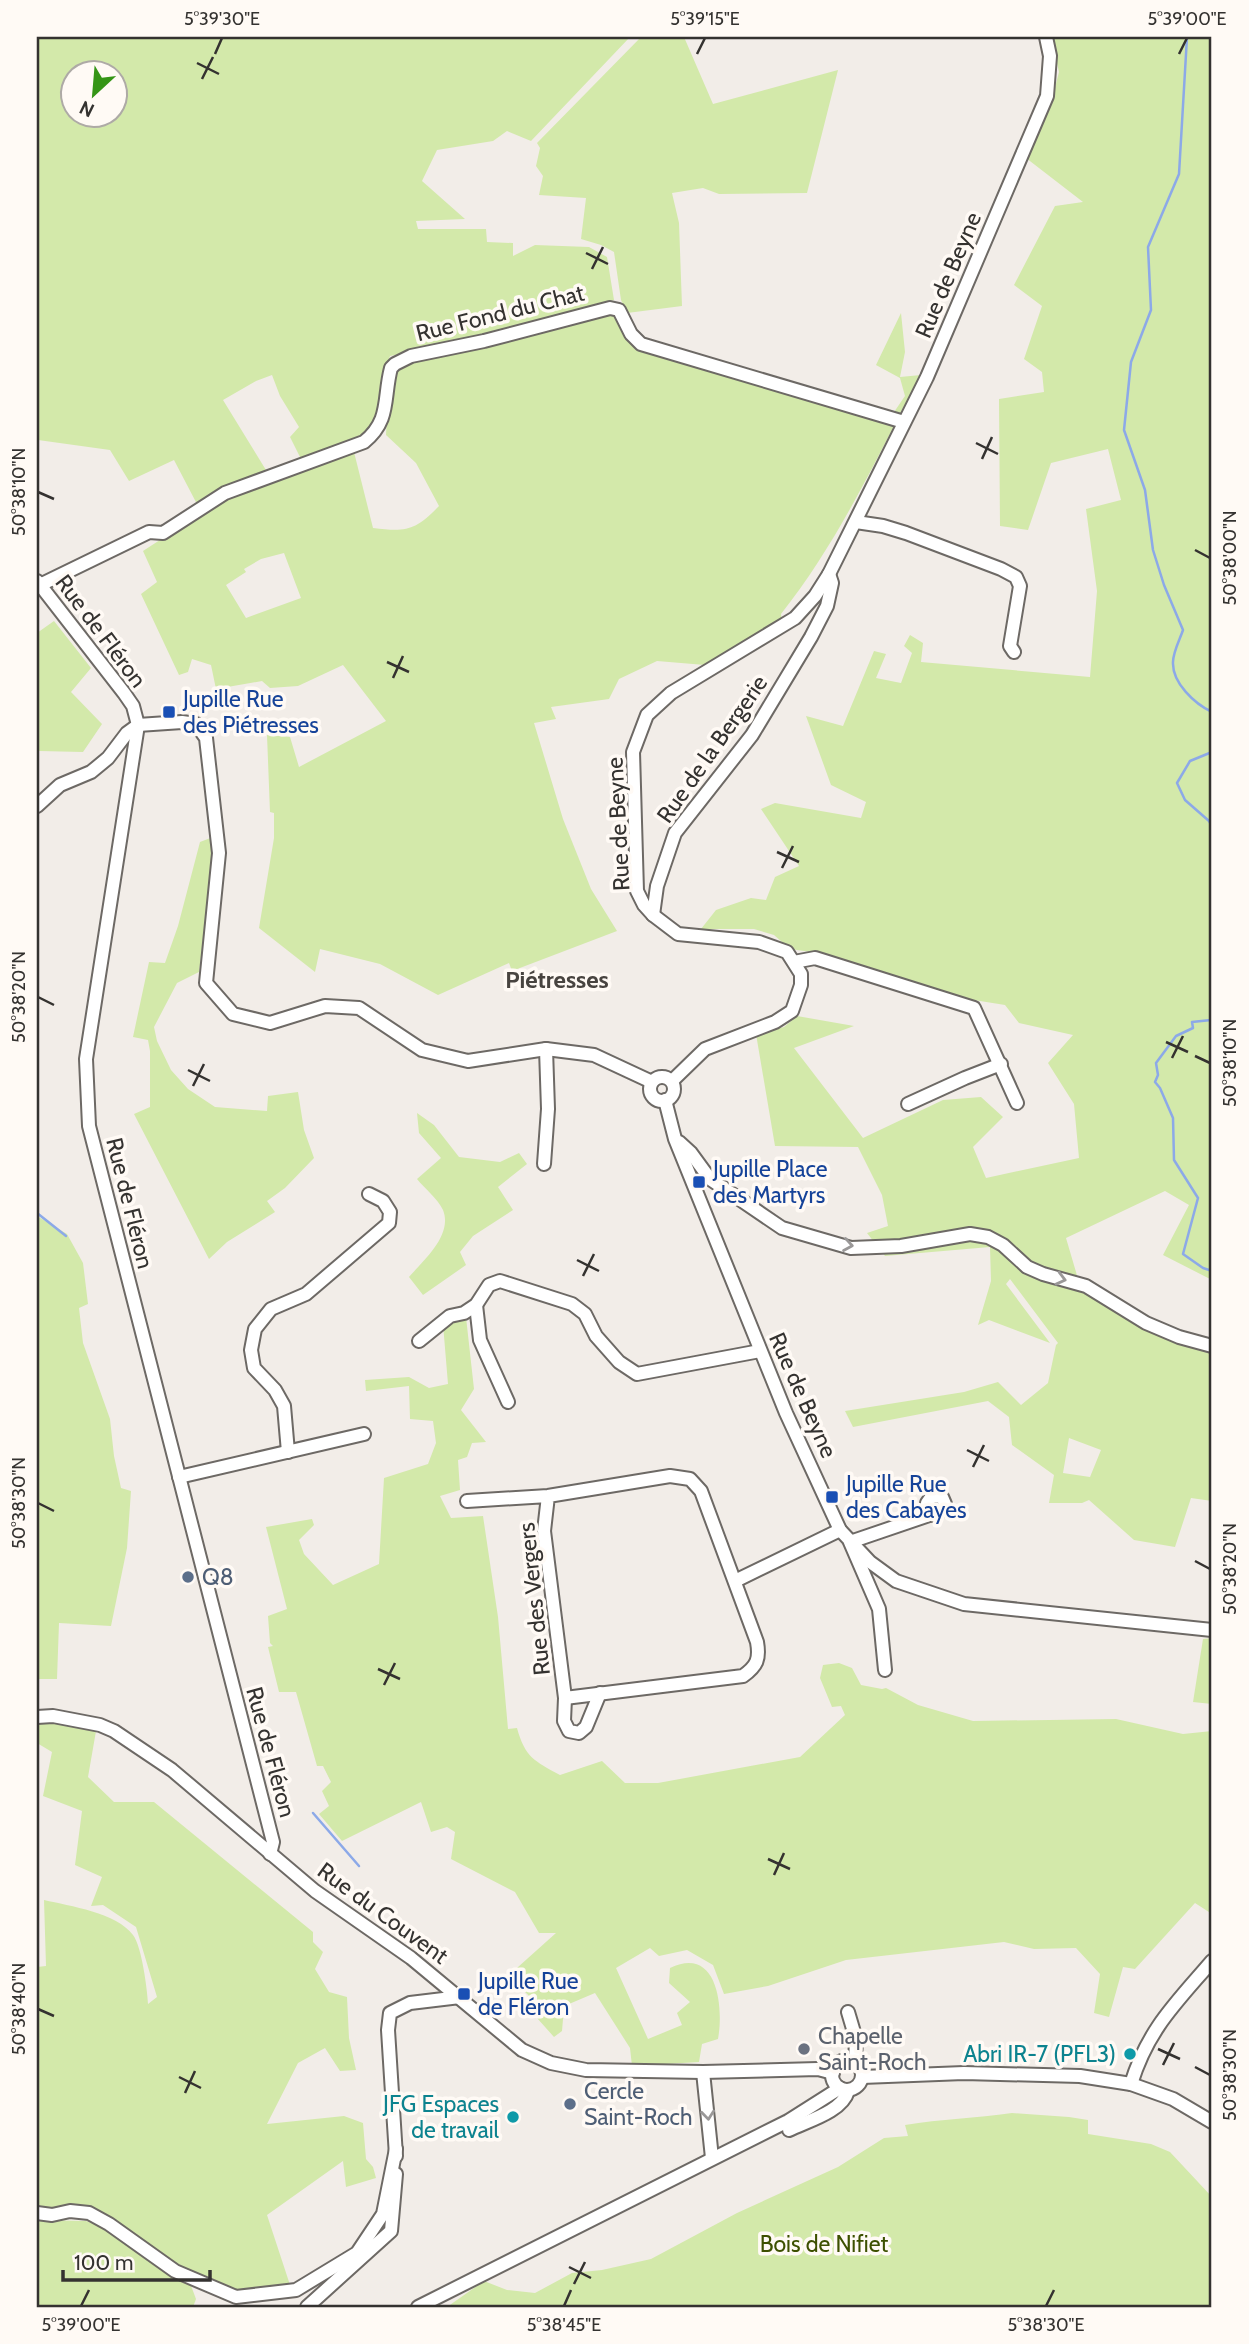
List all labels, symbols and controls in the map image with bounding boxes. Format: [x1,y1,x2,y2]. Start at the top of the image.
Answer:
text: 5°39'30"E [184,8,260,30]
text: 5°39'15"E [670,8,740,30]
text: 5°39'00"E [1148,8,1226,30]
north arrow [60,60,130,130]
text: N [76,96,98,122]
street label: Rue de Beyne [909,208,987,342]
street label: Rue Fond du Chat [413,279,587,347]
text: 50°38'10"N [8,448,30,536]
text: 50°38'00"N [1219,511,1241,605]
street label: Rue de Fléron [50,569,152,693]
street label: Rue de la Bergerie [651,670,773,828]
place label: Jupille Rue des Piétresses [182,685,319,739]
marker: Jupille Rue des Piétresses [161,704,177,720]
street label: Rue de Beyne [601,756,635,892]
text: 50°38'20"N [8,951,30,1043]
district label: Piétresses [505,965,609,994]
text: 50°38'10"N [1219,1019,1241,1107]
street label: Rue de Fléron [100,1135,160,1271]
place label: Jupille Place des Martyrs [712,1155,828,1209]
marker: Jupille Place des Martyrs [691,1174,707,1190]
one-way arrow [842,1237,854,1252]
one-way arrow [1055,1271,1067,1285]
street label: Rue de Beyne [763,1328,843,1462]
text: 50°38'30"N [8,1457,30,1549]
place label: Jupille Rue des Cabayes [845,1470,966,1524]
marker: Jupille Rue des Cabayes [824,1489,840,1505]
street label: Rue des Vergers [512,1521,556,1677]
text: 50°38'20"N [1219,1523,1241,1615]
place label: Q8 [202,1563,234,1591]
marker: Q8 [180,1569,196,1585]
street label: Rue de Fléron [240,1684,302,1820]
street label: Rue du Couvent [312,1856,454,1970]
text: 50°38'40"N [8,1963,30,2055]
place label: Jupille Rue de Fléron [477,1967,579,2021]
marker: Jupille Rue de Fléron [456,1986,472,2002]
place label: Chapelle Saint-Roch [818,2022,927,2076]
text: 50°38'30"N [1219,2029,1241,2121]
place label: Abri IR-7 (PFL3) [963,2040,1116,2068]
marker: Chapelle Saint-Roch [796,2041,812,2057]
marker: Abri IR-7 (PFL3) [1122,2046,1138,2062]
place label: Cercle Saint-Roch [584,2077,693,2131]
place label: JFG Espaces de travail [382,2090,500,2144]
marker: Cercle Saint-Roch [562,2096,578,2112]
marker: JFG Espaces de travail [505,2109,521,2125]
one-way arrow [700,2110,715,2121]
park label: Bois de Nifiet [760,2230,889,2258]
scale bar [63,2239,210,2283]
text: 100 m [74,2250,133,2275]
text: 5°39'00"E [42,2314,120,2336]
text: 5°38'45"E [527,2314,601,2336]
text: 5°38'30"E [1008,2314,1084,2336]

